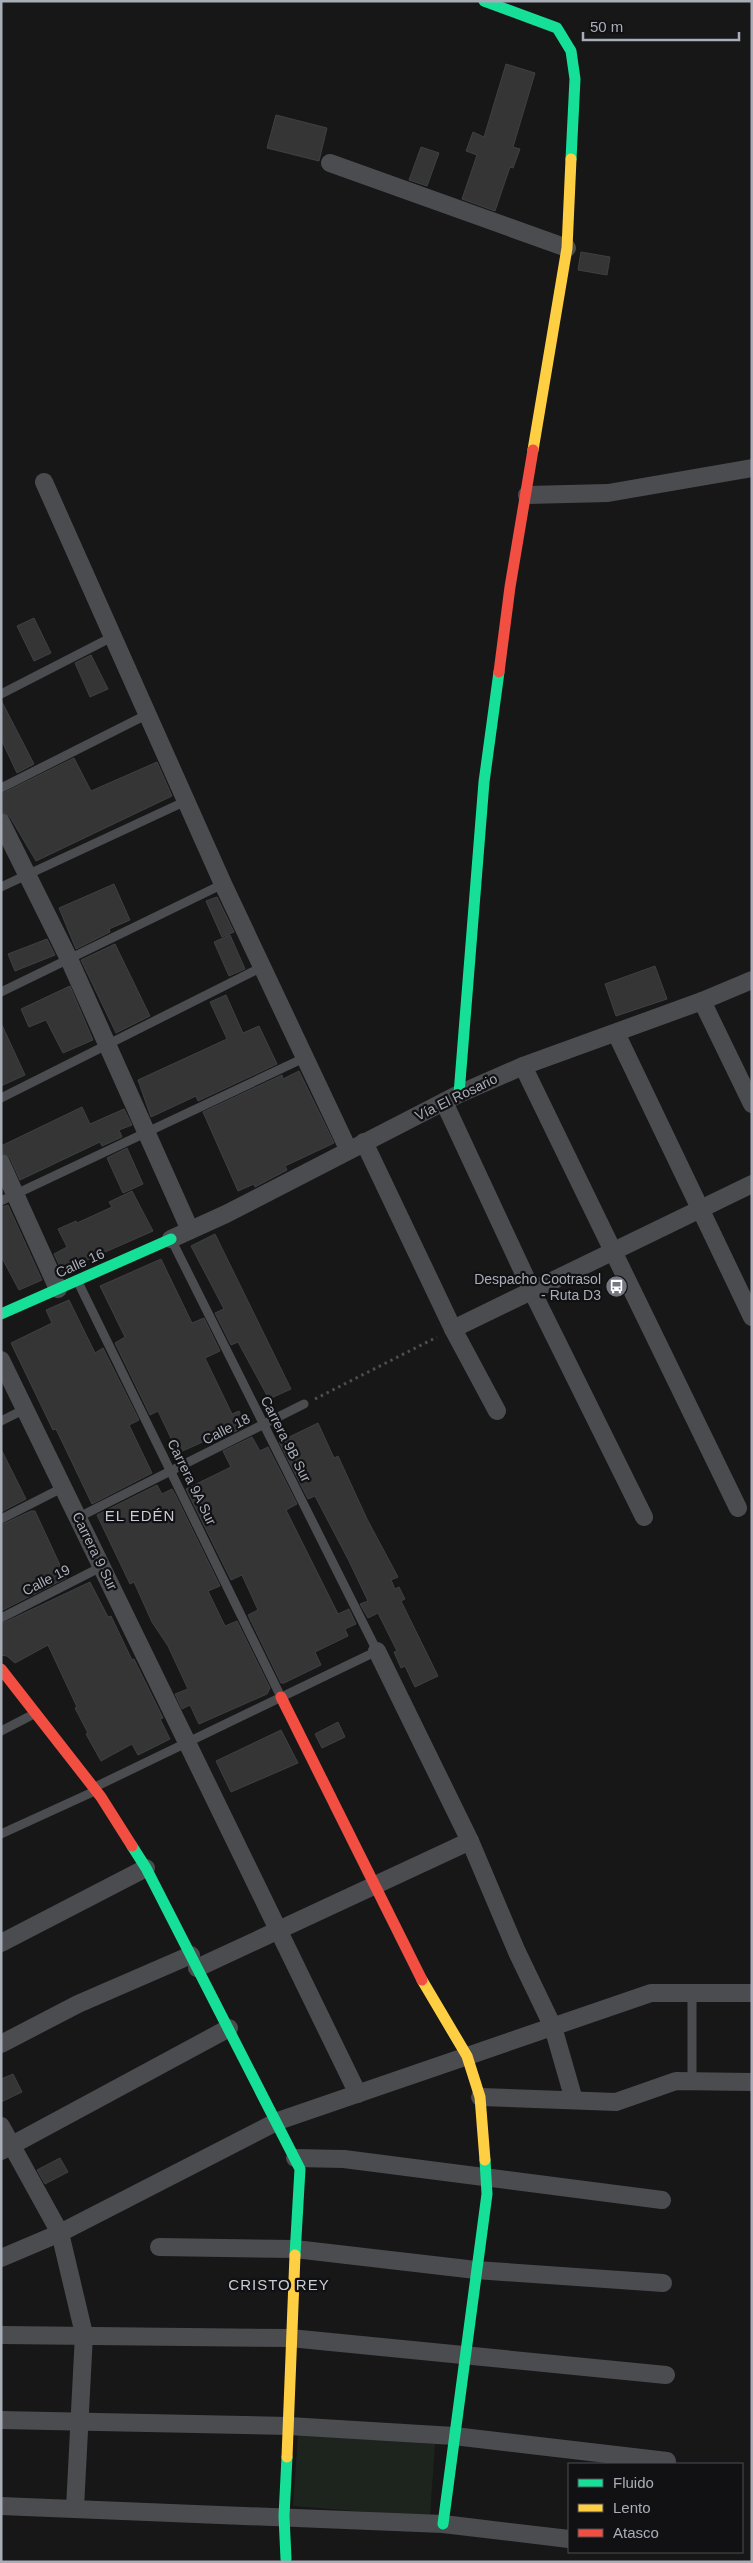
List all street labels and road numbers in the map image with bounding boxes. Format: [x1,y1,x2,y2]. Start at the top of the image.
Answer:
street label: Vía El Rosario [412,1070,500,1124]
street label: Calle 16 [53,1245,107,1281]
street label: Carrera 9B Sur [257,1393,315,1485]
street label: Calle 18 [199,1410,253,1448]
street label: Carrera 9A Sur [164,1437,220,1528]
street label: Carrera 9 Sur [69,1509,121,1593]
street label: Calle 19 [19,1561,73,1599]

